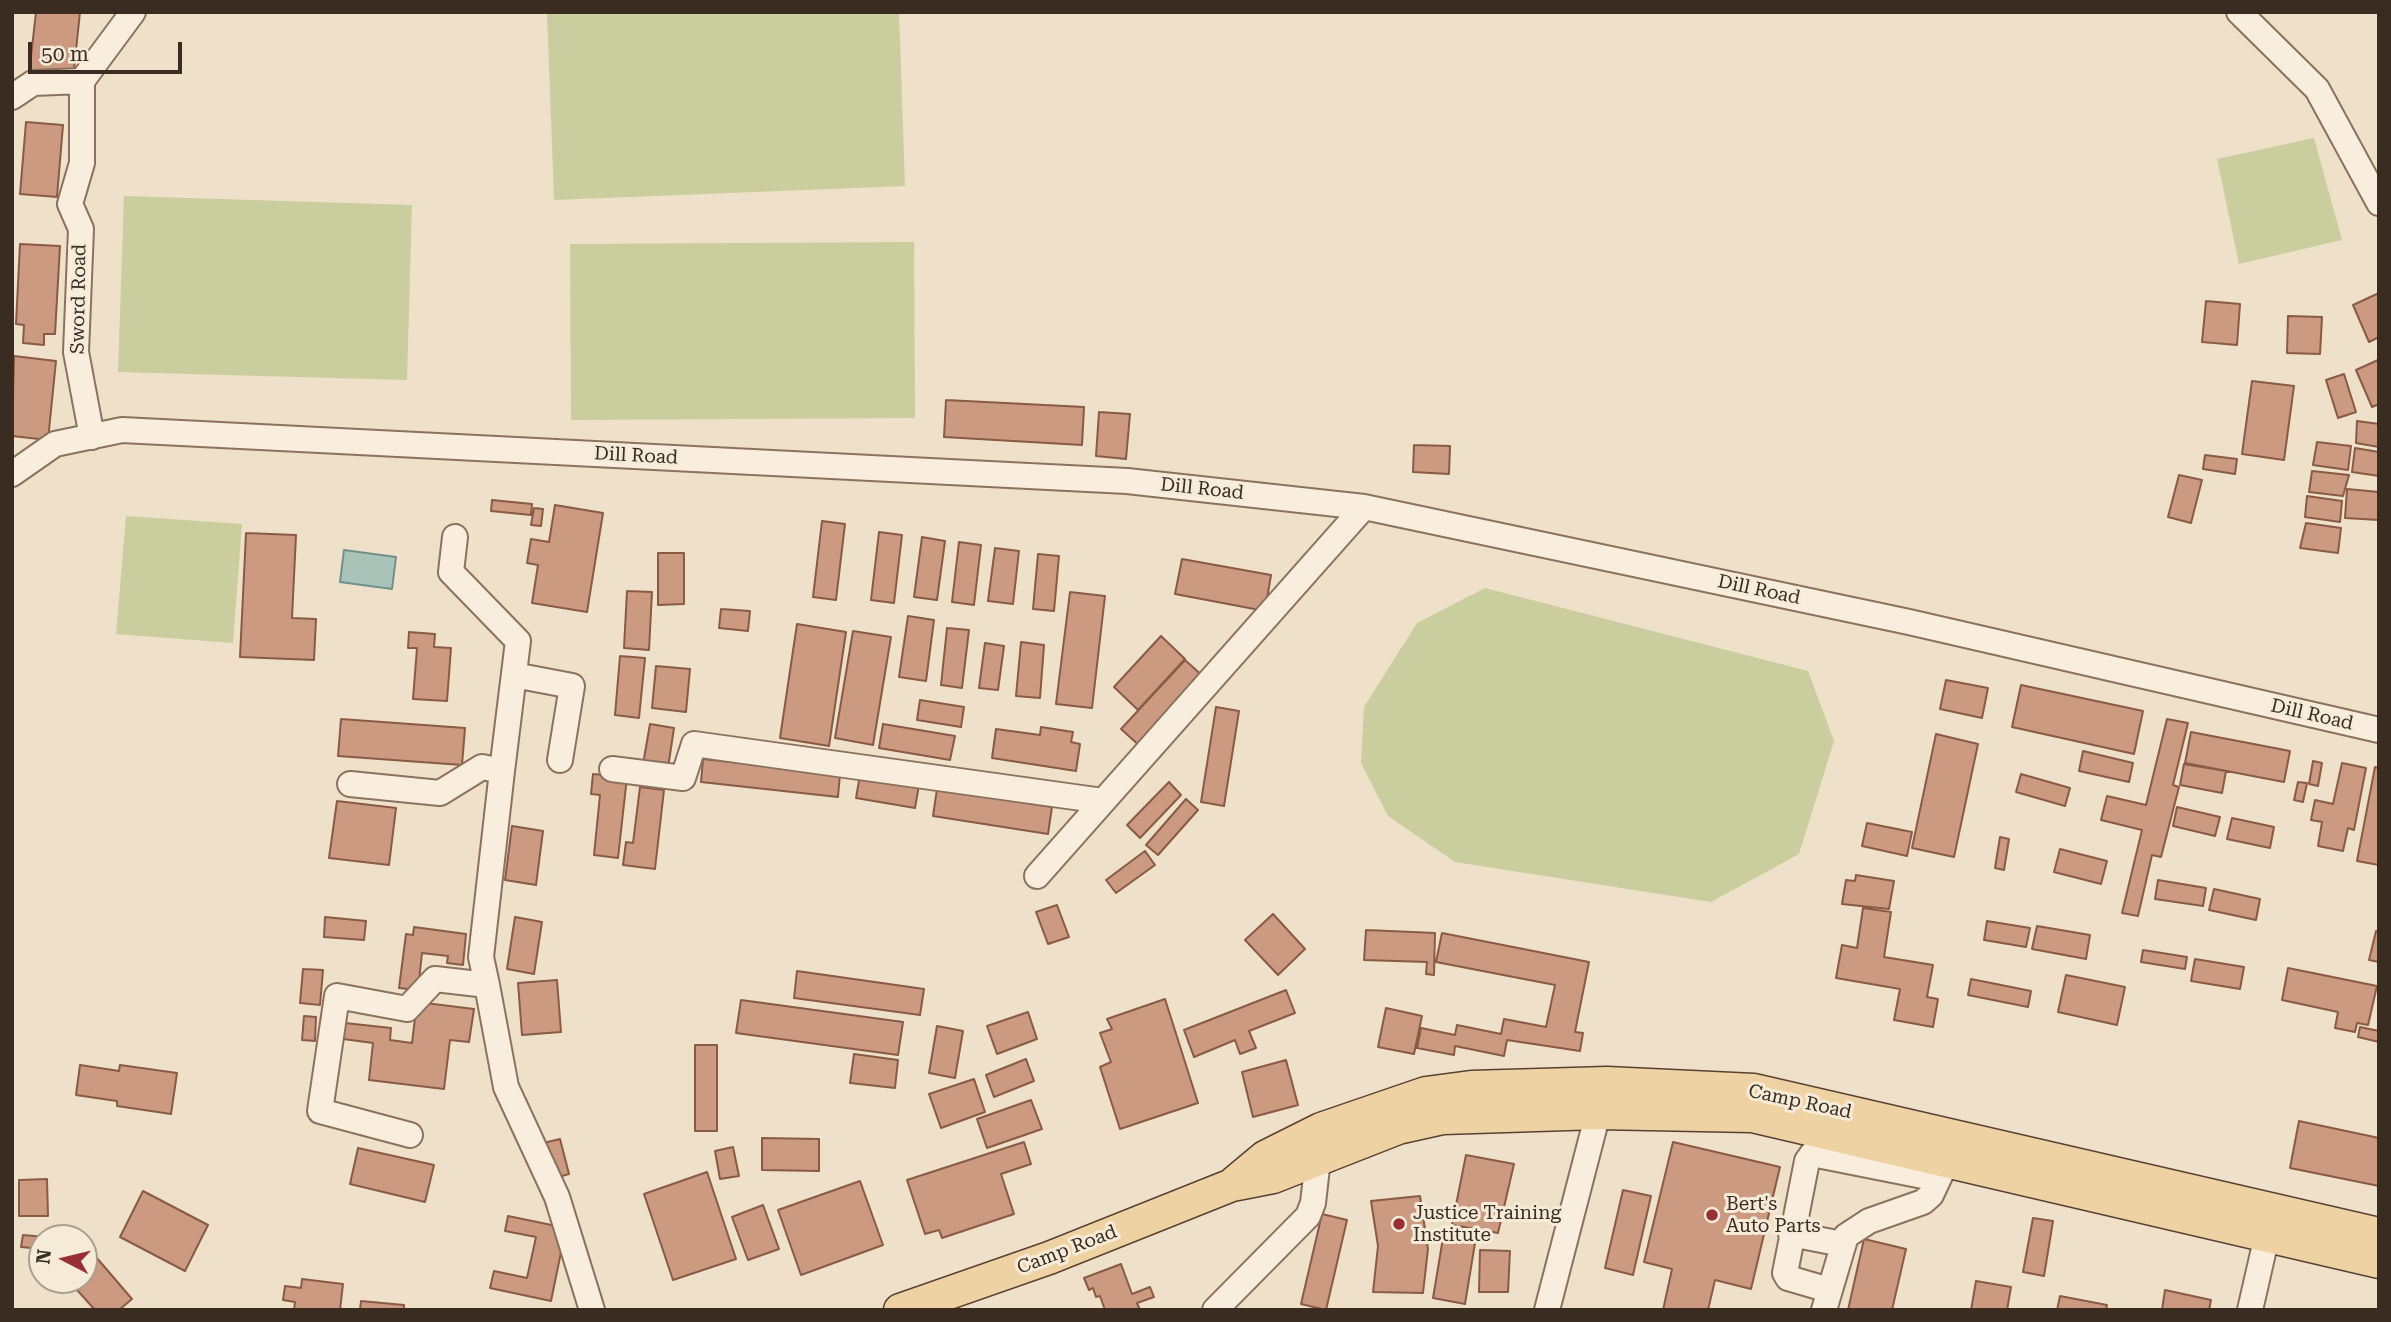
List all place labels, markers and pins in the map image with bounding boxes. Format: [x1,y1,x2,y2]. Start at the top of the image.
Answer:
place label: Bert's Auto Parts [1726,1193,1821,1237]
place label: Justice Training Institute [1413,1202,1561,1246]
marker: Bert's Auto Parts [1704,1207,1720,1223]
marker: Justice Training Institute [1391,1216,1407,1232]

